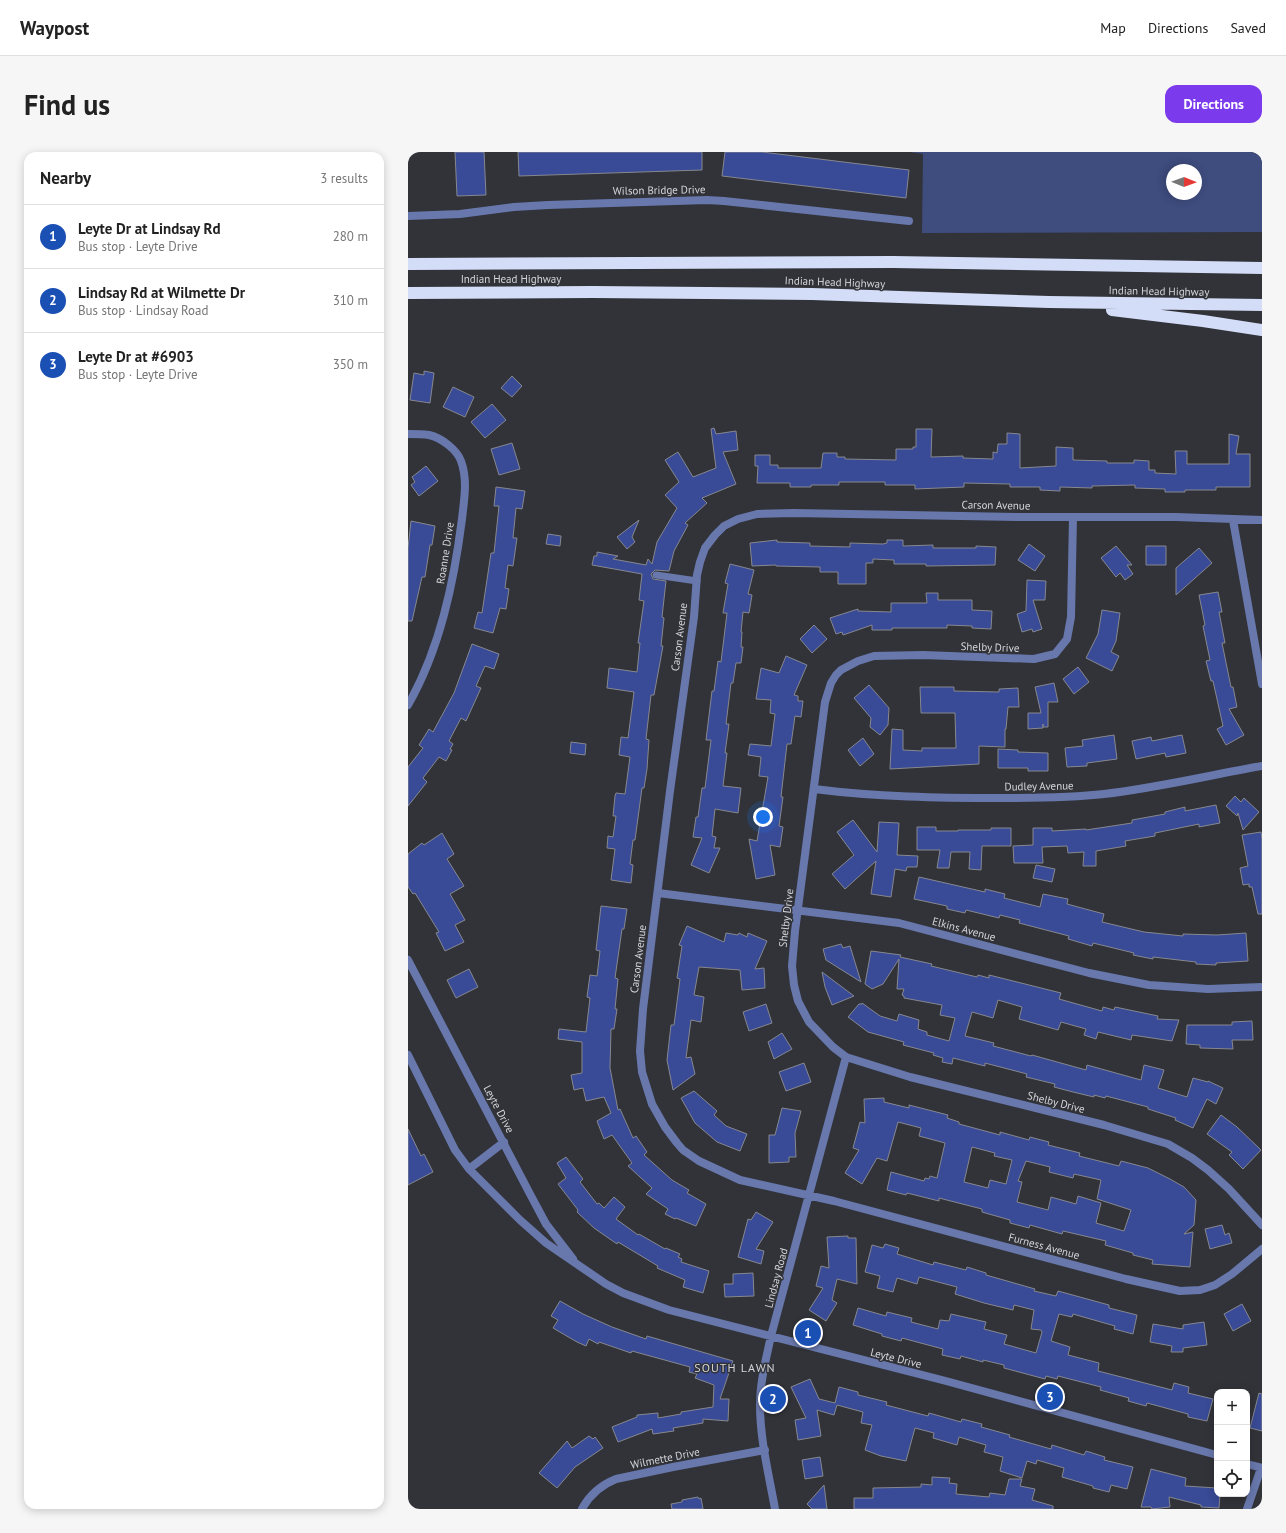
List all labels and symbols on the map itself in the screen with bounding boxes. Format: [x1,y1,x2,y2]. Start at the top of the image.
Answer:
north arrow [1166,164,1202,200]
street label: Wilson Bridge Drive [612,182,706,198]
street label: Indian Head Highway [461,272,562,286]
street label: Indian Head Highway [784,273,886,291]
street label: Indian Head Highway [1109,283,1210,299]
street label: Carson Avenue [961,497,1031,513]
street label: Roanne Drive [433,521,457,585]
street label: Carson Avenue [668,602,690,672]
street label: Shelby Drive [960,639,1020,655]
street label: Dudley Avenue [1004,778,1074,794]
your location [753,807,773,827]
street label: Shelby Drive [775,888,797,948]
street label: Elkins Avenue [931,914,998,944]
street label: Carson Avenue [627,924,649,994]
street label: Leyte Drive [481,1083,518,1136]
street label: Shelby Drive [1026,1088,1087,1116]
street label: Furness Avenue [1007,1230,1082,1262]
street label: Lindsay Road [761,1246,791,1310]
pin: 1 [795,1318,821,1348]
street label: Leyte Drive [869,1345,923,1371]
district label: SOUTH LAWN [694,1360,776,1375]
pin: 3 [1037,1382,1063,1412]
pin: 2 [760,1384,786,1414]
street label: Wilmette Drive [629,1444,701,1472]

